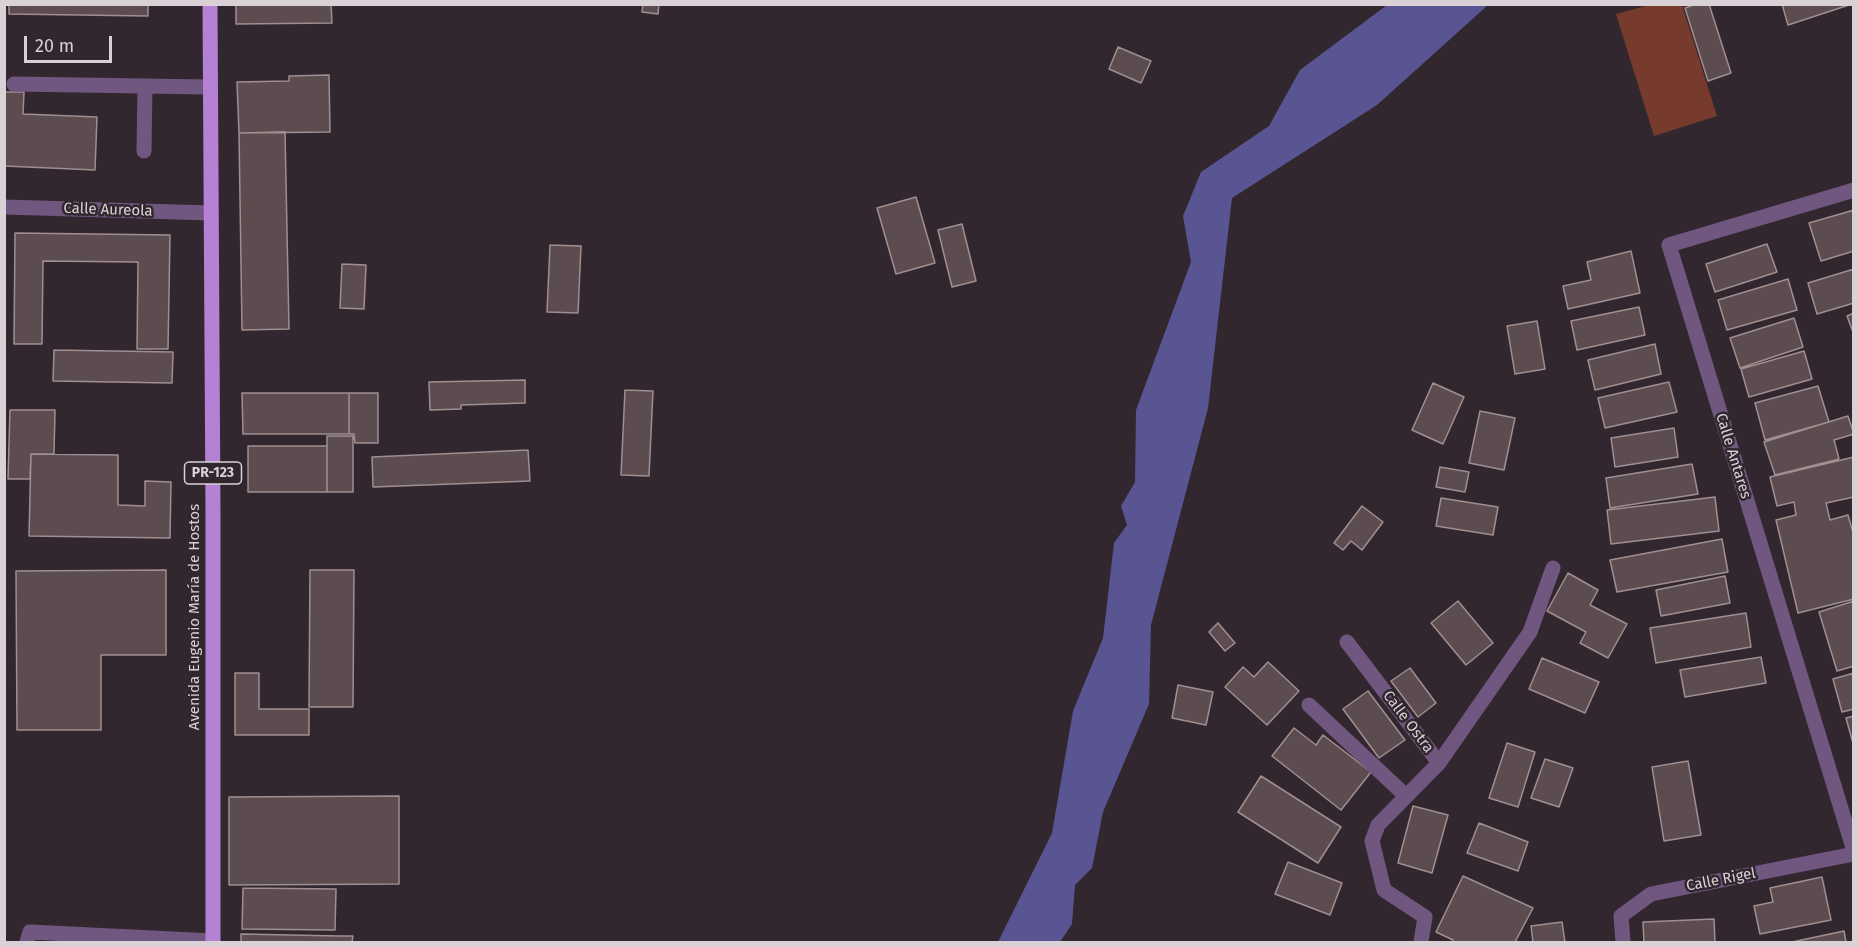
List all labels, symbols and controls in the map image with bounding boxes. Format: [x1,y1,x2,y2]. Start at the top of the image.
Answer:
scale bar [27,24,116,62]
text: 20 m [35,35,74,57]
street label: Calle Aureola [63,199,153,221]
street label: Calle Antares [1711,411,1755,501]
road number: PR-123 [184,462,242,484]
street label: Avenida Eugenio María de Hostos [186,504,204,730]
street label: Calle Ostra [1379,687,1437,757]
street label: Calle Rigel [1685,864,1757,896]

